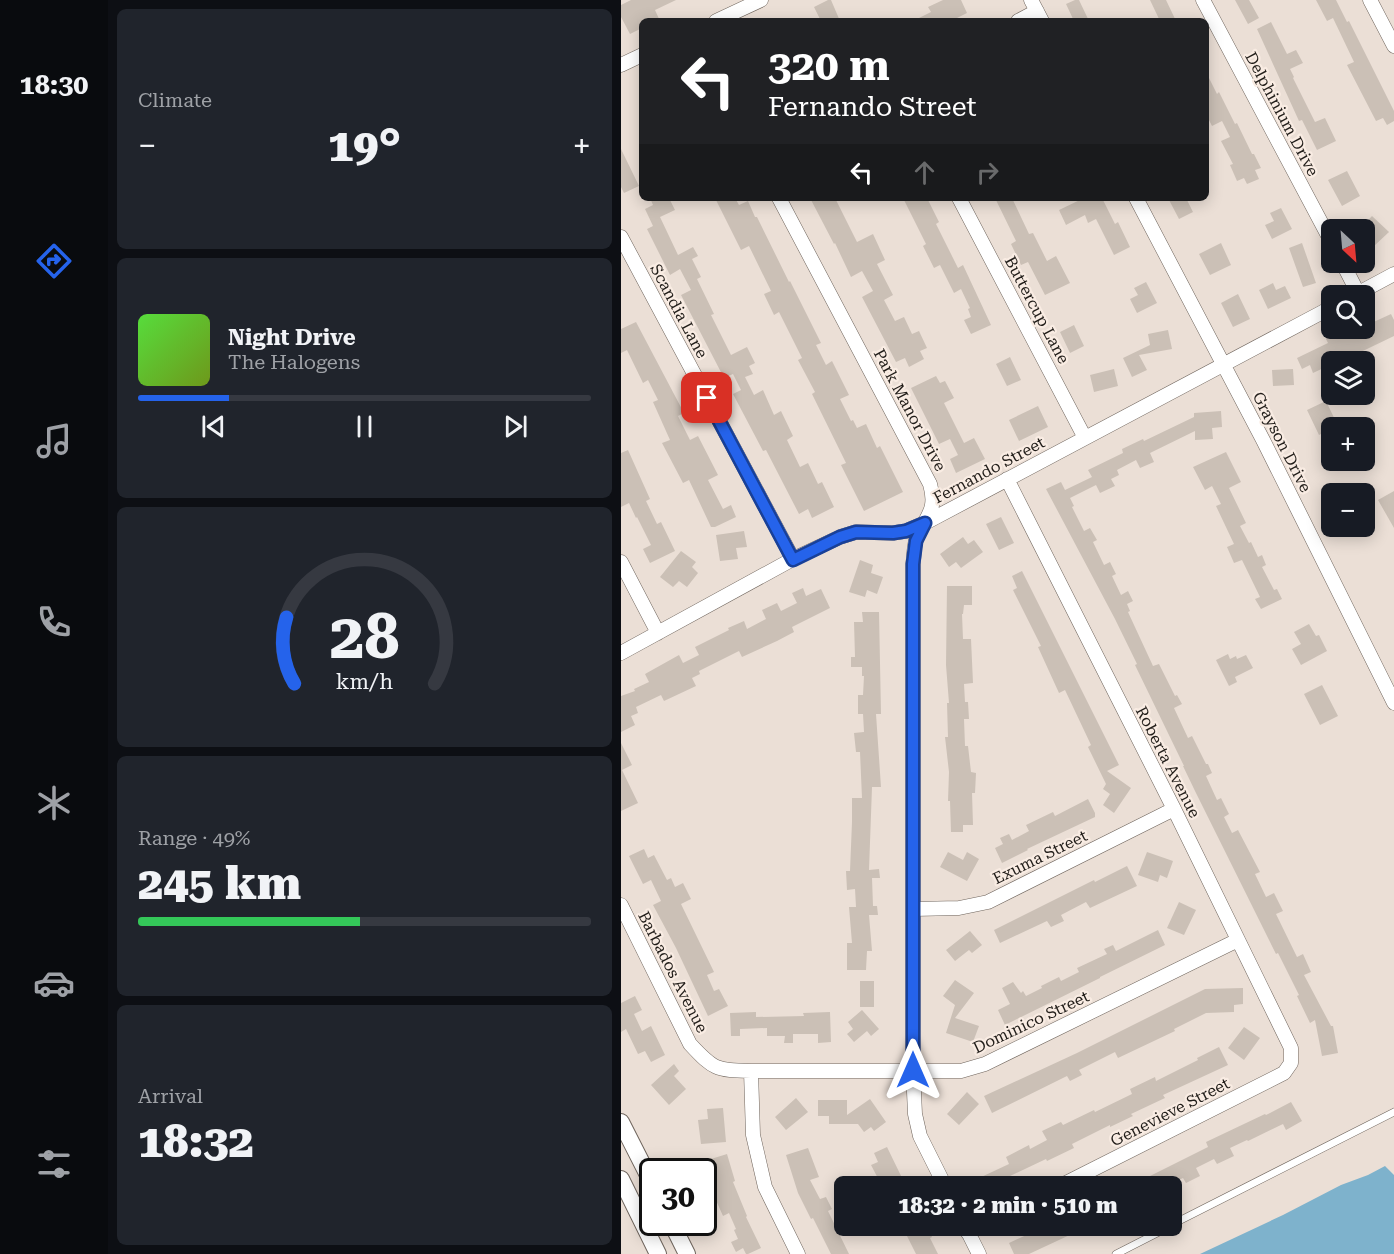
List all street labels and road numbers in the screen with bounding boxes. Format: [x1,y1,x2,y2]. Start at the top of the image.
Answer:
street label: Delphinium Drive [1241,49,1323,179]
street label: Buttercup Lane [1001,253,1073,367]
street label: Scandia Lane [646,261,712,362]
street label: Park Manor Drive [870,346,950,475]
street label: Grayson Drive [1249,389,1316,496]
street label: Fernando Street [930,433,1048,507]
street label: Roberta Avenue [1132,703,1204,821]
street label: Exuma Street [990,826,1090,888]
street label: Barbados Avenue [634,908,712,1036]
street label: Dominico Street [970,987,1092,1057]
street label: Genevieve Street [1107,1074,1233,1150]

